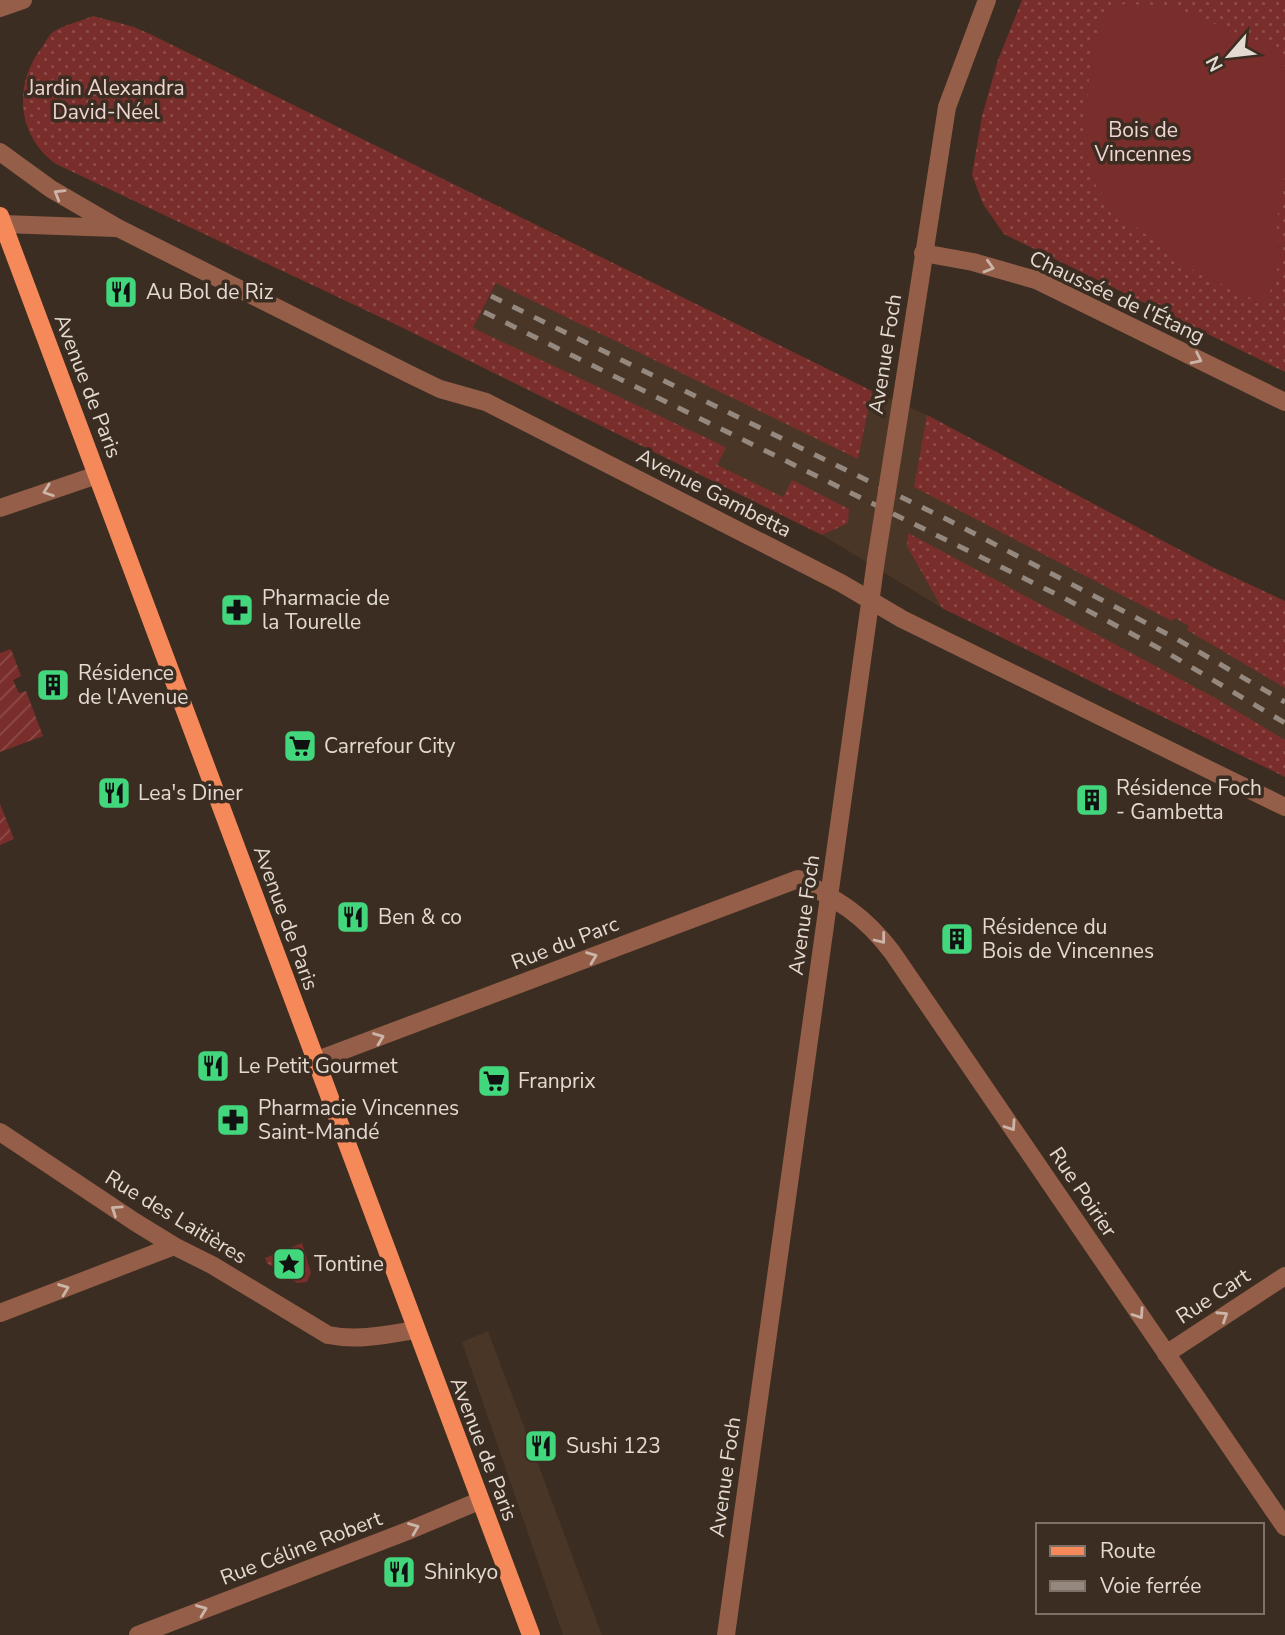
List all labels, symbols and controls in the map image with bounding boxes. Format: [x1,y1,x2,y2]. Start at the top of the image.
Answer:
north arrow [1194,21,1264,91]
text: N [1200,51,1230,76]
park label: Jardin Alexandra David-Néel [26,74,185,126]
park label: Bois de Vincennes [1093,116,1192,168]
one-way arrow [54,189,67,202]
street label: Chaussée de l'Étang [1025,244,1209,350]
one-way arrow [983,259,995,273]
restaurant icon: Au Bol de Riz [102,273,140,311]
place label: Au Bol de Riz [146,278,274,306]
street label: Avenue Foch [862,292,908,416]
street label: Avenue de Paris [48,310,128,462]
one-way arrow [1190,350,1202,364]
street label: Avenue Gambetta [632,442,796,544]
one-way arrow [43,482,55,496]
place label: Pharmacie de la Tourelle [262,584,390,636]
pharmacy icon: Pharmacie de la Tourelle [218,591,256,629]
place label: Résidence de l'Avenue [78,659,188,711]
building icon: Résidence de l'Avenue [34,666,72,704]
supermarket icon: Carrefour City [281,727,319,765]
place label: Carrefour City [324,732,456,760]
restaurant icon: Lea's Diner [95,774,133,812]
place label: Résidence Foch - Gambetta [1116,774,1262,826]
place label: Lea's Diner [138,779,243,807]
building icon: Résidence Foch - Gambetta [1073,781,1111,819]
street label: Avenue de Paris [247,842,325,994]
street label: Avenue Foch [782,853,826,977]
restaurant icon: Ben & co [334,898,372,936]
place label: Ben & co [378,903,462,931]
street label: Rue du Parc [507,910,623,976]
place label: Résidence du Bois de Vincennes [982,913,1154,965]
building icon: Résidence du Bois de Vincennes [938,920,976,958]
one-way arrow [873,932,886,944]
one-way arrow [585,951,598,965]
one-way arrow [373,1032,385,1046]
restaurant icon: Le Petit Gourmet [194,1047,232,1085]
place label: Le Petit Gourmet [238,1052,398,1080]
supermarket icon: Franprix [475,1062,513,1100]
place label: Franprix [518,1067,595,1095]
place label: Pharmacie Vincennes Saint-Mandé [258,1094,459,1146]
pharmacy icon: Pharmacie Vincennes Saint-Mandé [214,1101,252,1139]
one-way arrow [1002,1118,1015,1131]
street label: Rue Poirier [1043,1142,1124,1243]
street label: Rue des Laitières [100,1164,252,1270]
one-way arrow [111,1205,124,1218]
place icon: Tontine [270,1245,308,1283]
place label: Tontine [314,1250,384,1278]
street label: Rue Cart [1171,1261,1256,1330]
one-way arrow [57,1283,69,1297]
one-way arrow [1131,1306,1143,1319]
one-way arrow [1215,1312,1228,1325]
street label: Avenue de Paris [444,1373,524,1525]
street label: Avenue Foch [703,1415,747,1539]
restaurant icon: Sushi 123 [522,1427,560,1465]
place label: Sushi 123 [566,1432,661,1460]
street label: Rue Céline Robert [216,1504,386,1592]
one-way arrow [407,1522,419,1536]
legend [1036,1523,1264,1614]
text: Route [1100,1537,1156,1565]
restaurant icon: Shinkyo [380,1553,418,1591]
place label: Shinkyo [424,1558,498,1586]
text: Voie ferrée [1099,1572,1201,1600]
one-way arrow [195,1605,207,1619]

